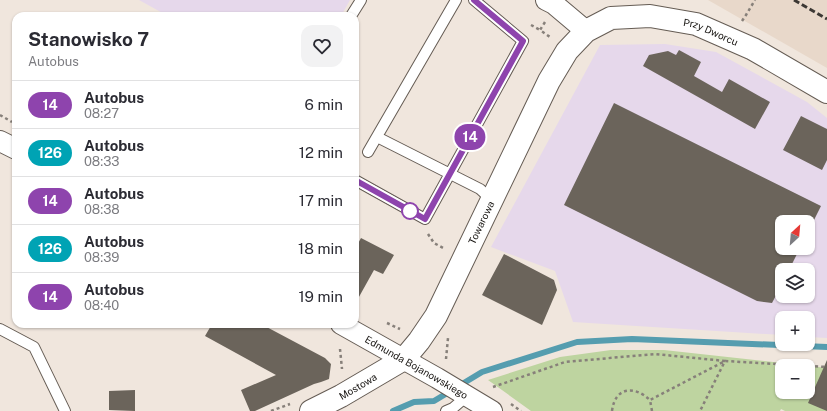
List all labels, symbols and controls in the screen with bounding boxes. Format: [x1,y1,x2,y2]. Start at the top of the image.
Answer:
street label: Przy Dworcu [683,16,740,48]
button: heart [301,25,343,67]
text: Stanowisko 7 [28,28,149,50]
text: Autobus [28,54,79,69]
text: Autobus [84,89,144,106]
text: 6 min [305,96,343,113]
text: 14 [42,97,58,113]
text: 08:27 [84,106,119,121]
line badge: 14 [452,124,488,150]
text: 14 [462,129,478,145]
text: Autobus [84,137,144,154]
text: 12 min [299,144,343,161]
text: 126 [38,145,62,161]
text: 08:33 [84,154,120,169]
text: Autobus [84,185,144,202]
text: 17 min [299,192,343,209]
text: 14 [42,193,58,209]
street label: Towarowa [465,199,496,246]
text: 08:38 [84,202,120,217]
unlabelled marker [401,202,419,220]
north arrow [775,215,815,255]
map controls [775,215,815,399]
text: Autobus [84,233,144,250]
text: 18 min [298,240,343,257]
text: 126 [38,241,62,257]
text: 08:39 [84,250,119,265]
button: layers [775,263,815,303]
text: Autobus [84,281,144,298]
text: 19 min [298,288,343,305]
text: 14 [42,289,58,305]
text: 08:40 [84,298,119,313]
button: + [775,311,815,351]
street label: Edmunda Bojanowskiego [363,333,471,401]
button: − [775,359,815,399]
street label: Mostowa [337,370,379,402]

